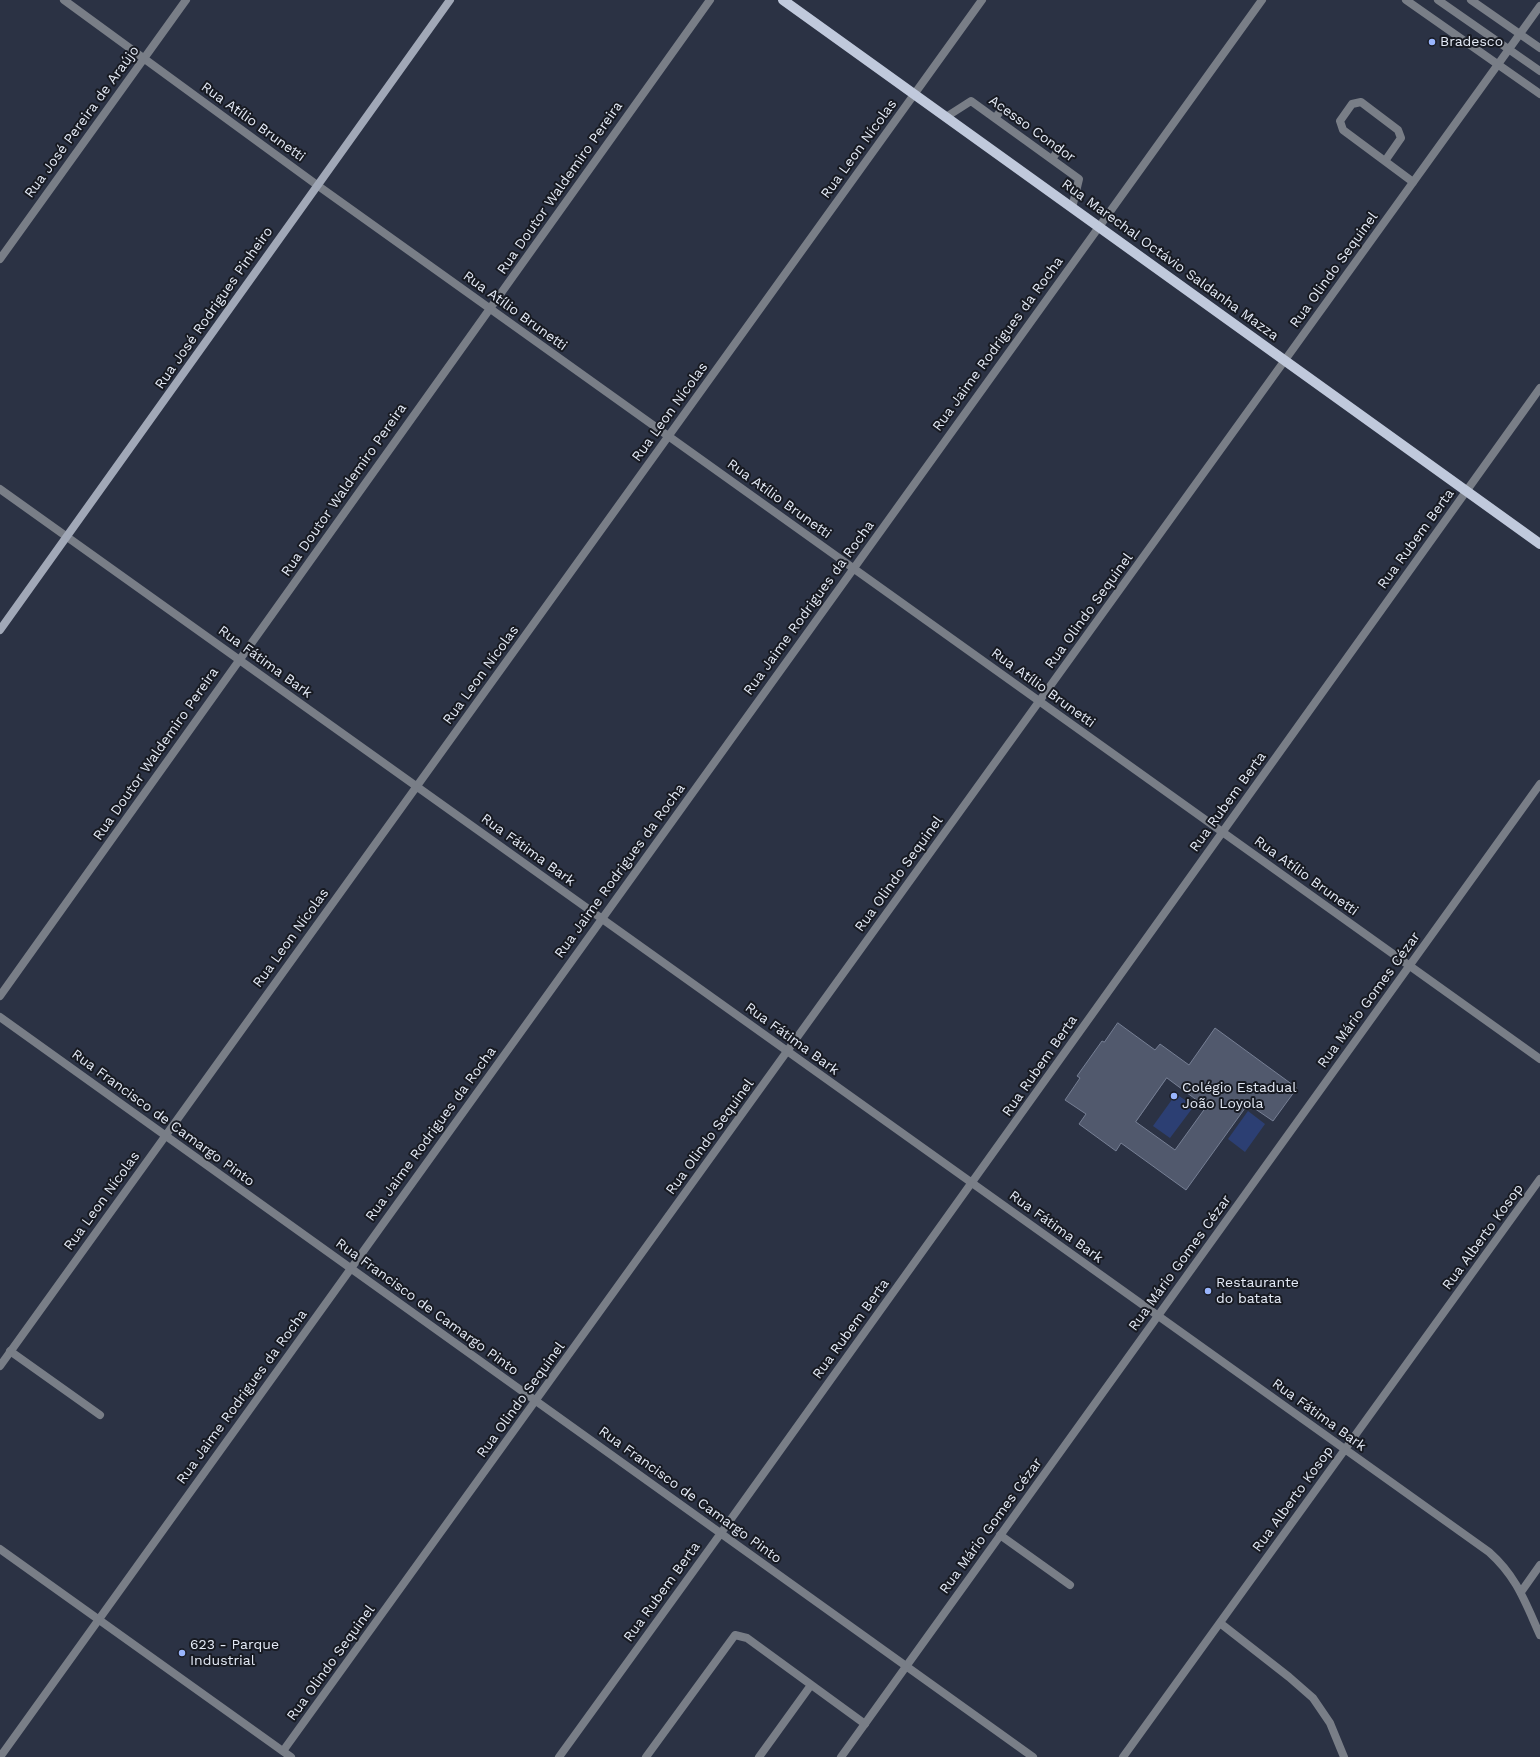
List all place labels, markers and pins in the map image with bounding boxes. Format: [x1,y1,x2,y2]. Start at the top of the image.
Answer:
place label: Bradesco [1440,34,1503,50]
marker: Bradesco [1427,37,1437,47]
place label: Colégio Estadual João Loyola [1182,1080,1296,1112]
marker: Colégio Estadual João Loyola [1169,1091,1179,1101]
place label: Restaurante do batata [1216,1275,1299,1308]
marker: Restaurante do batata [1203,1286,1213,1296]
place label: 623 - Parque Industrial [190,1637,279,1670]
marker: 623 - Parque Industrial [177,1648,187,1658]

